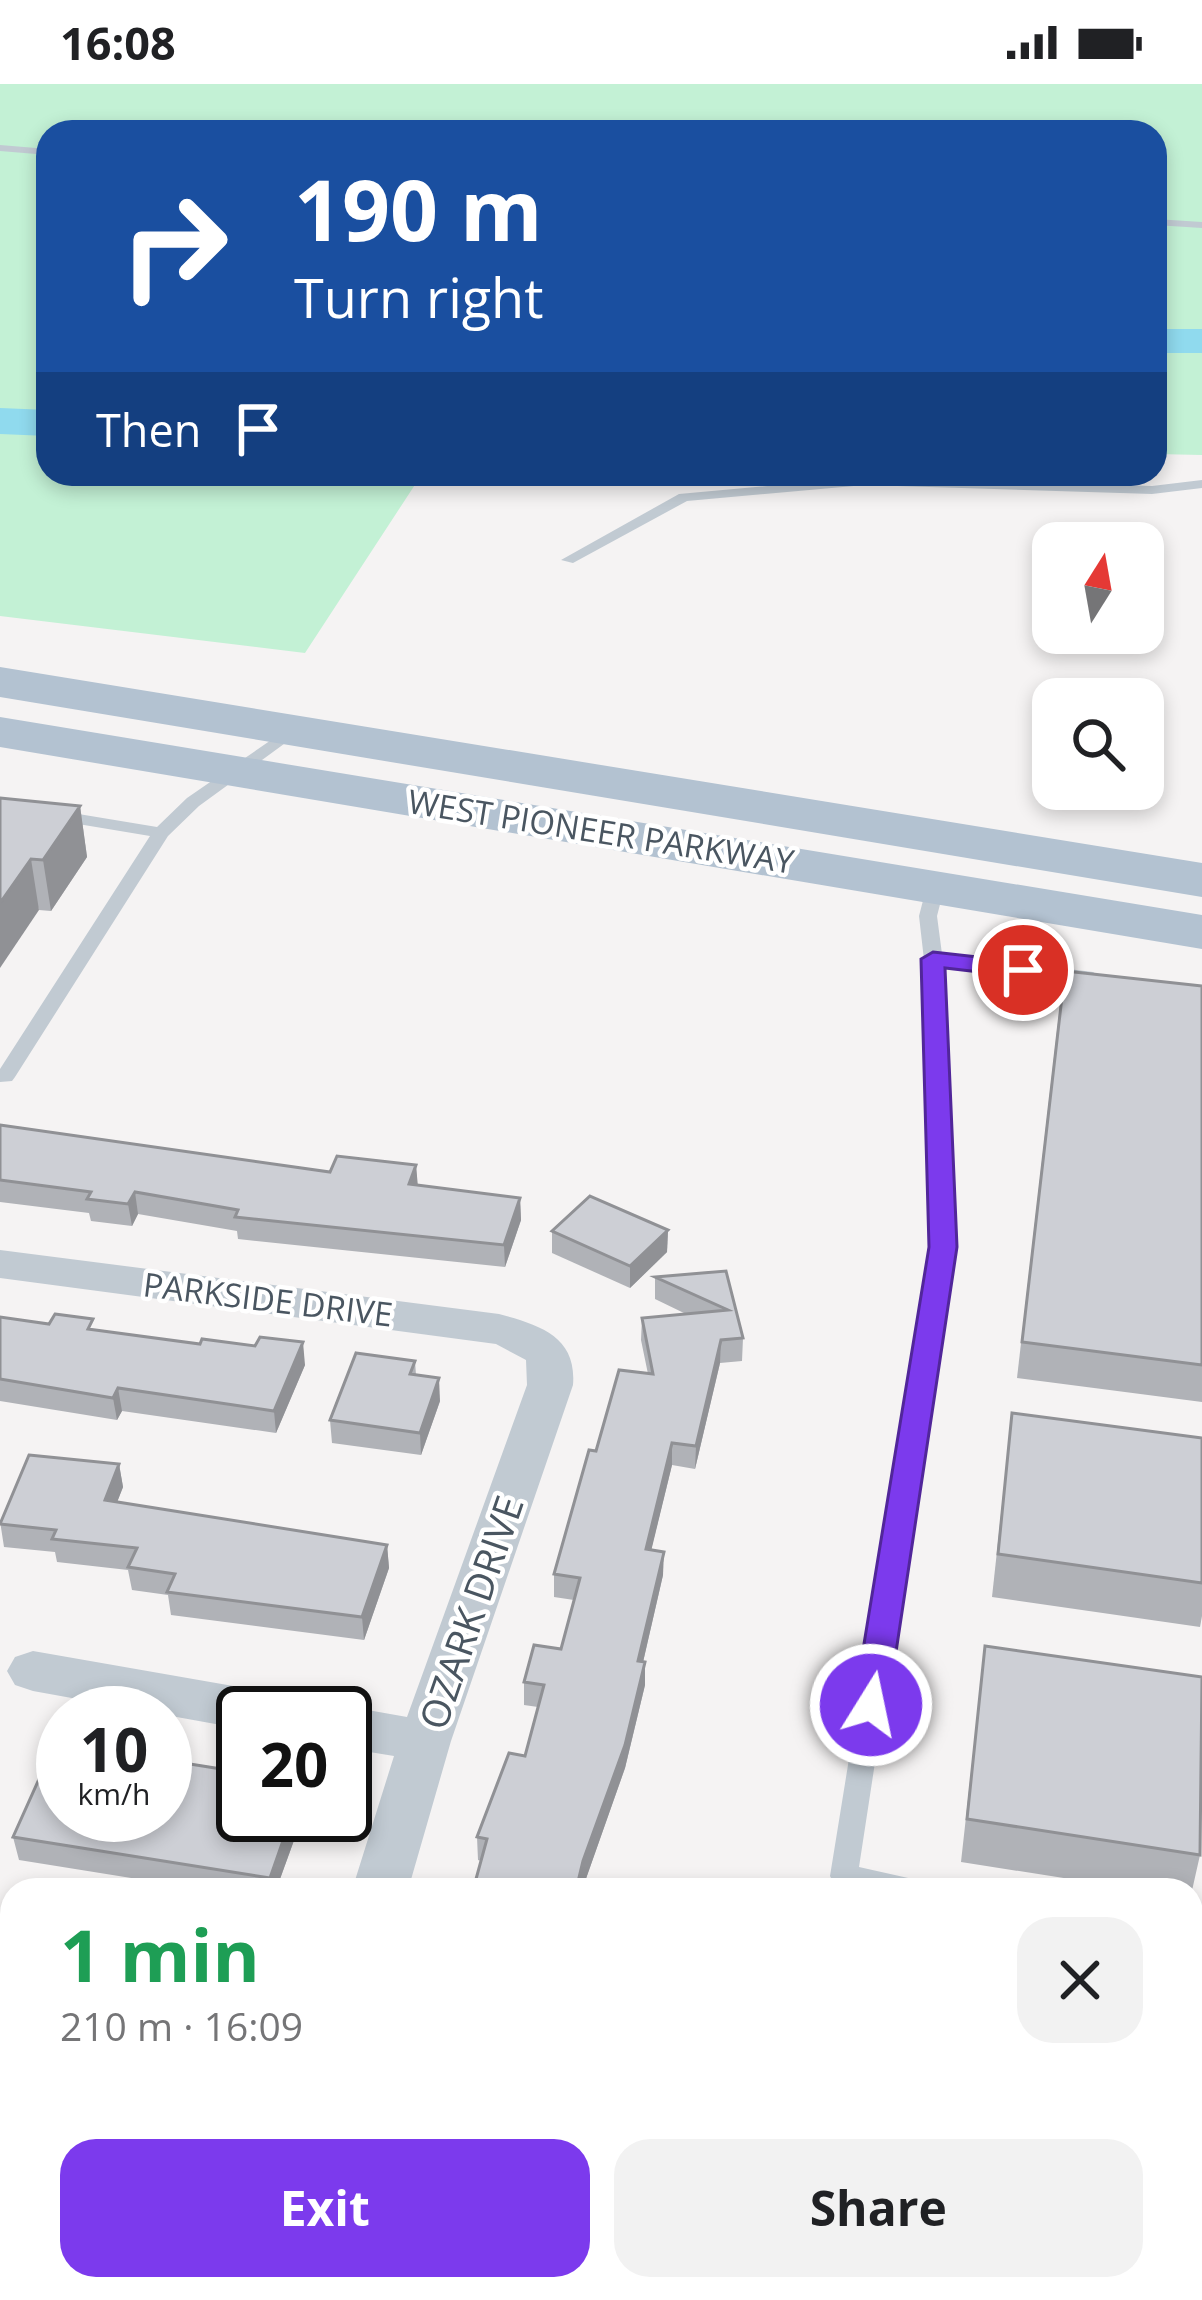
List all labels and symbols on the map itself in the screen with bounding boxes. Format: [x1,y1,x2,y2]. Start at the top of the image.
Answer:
north arrow [1032,522,1164,654]
street label: WEST PIONEER PARKWAY [405,778,798,884]
pin [972,919,1074,1021]
street label: PARKSIDE DRIVE [141,1261,395,1337]
street label: OZARK DRIVE [405,1488,535,1736]
position arrow [808,1642,934,1768]
speed limit sign: 20 [216,1686,372,1842]

